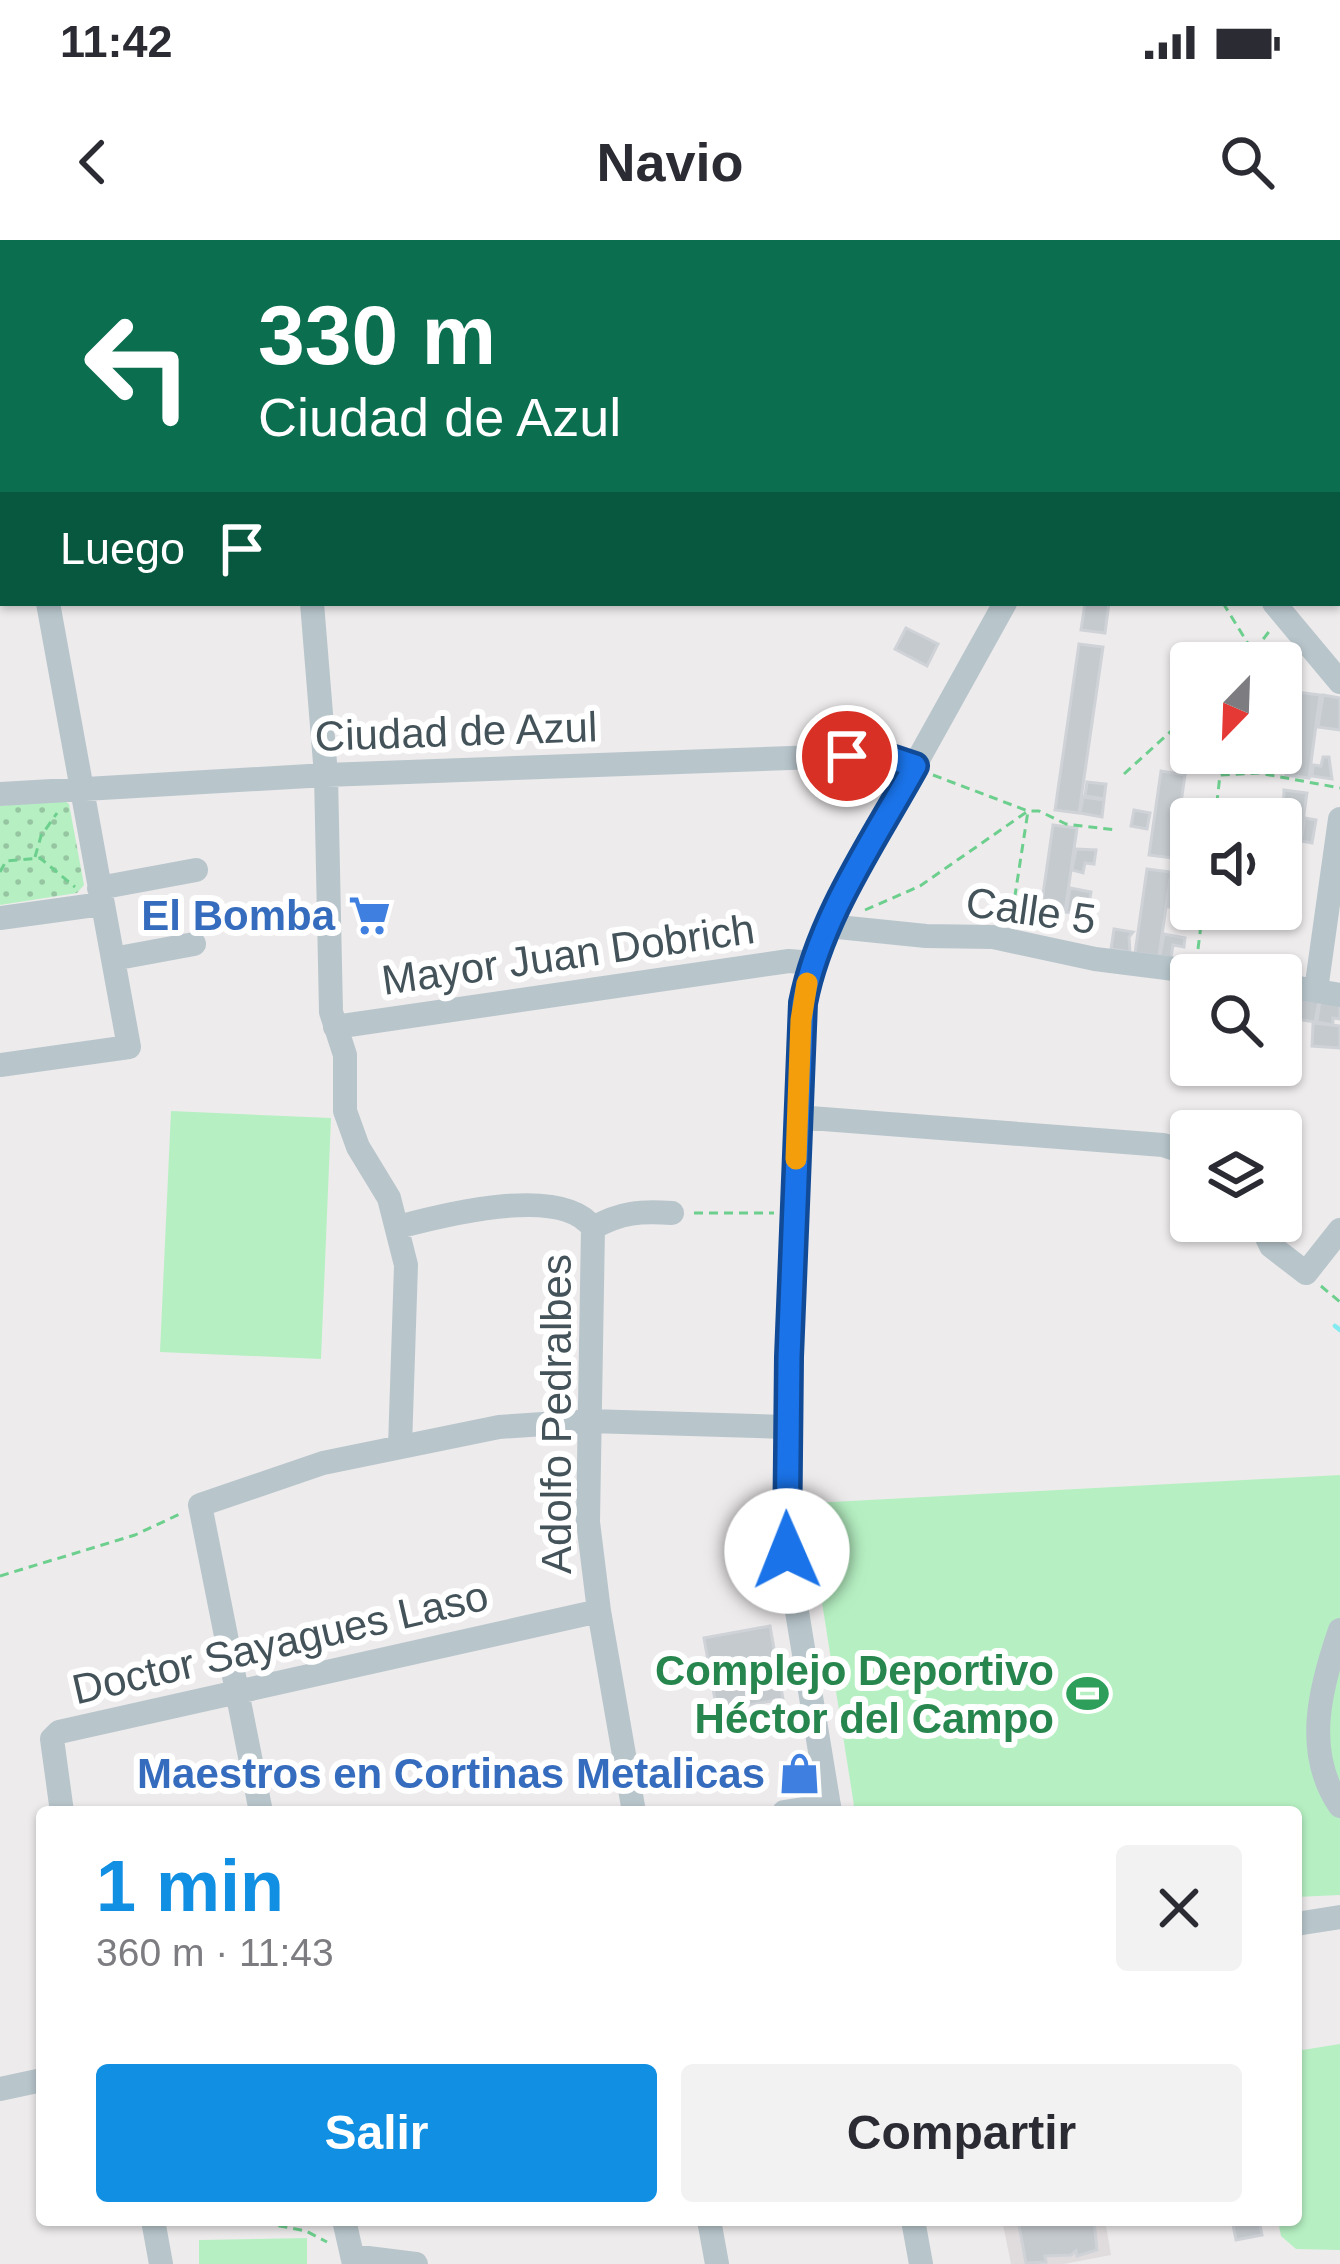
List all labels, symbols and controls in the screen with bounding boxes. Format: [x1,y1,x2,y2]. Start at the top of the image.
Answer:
text: 11:42 [60,16,173,67]
icon: back [60,129,126,195]
icon: search [1214,129,1280,195]
text: Navio [596,132,744,192]
icon: left [60,288,216,444]
text: 330 m [258,288,496,382]
text: Ciudad de Azul [258,387,621,447]
icon: arrive [209,516,275,582]
text: Luego [60,523,185,574]
north arrow [1170,642,1302,774]
map controls [1170,642,1302,1242]
street label: Ciudad de Azul [314,703,598,760]
pin [796,705,898,807]
icon: arrive [814,723,880,789]
button: sound [1170,798,1302,930]
street label: Calle 5 [963,878,1099,943]
place label: El Bomba [141,892,336,939]
supermarket icon: El Bomba [346,892,392,938]
street label: Mayor Juan Dobrich [379,905,757,1004]
button: search [1170,954,1302,1086]
button: layers [1170,1110,1302,1242]
street label: Adolfo Pedralbes [533,1254,580,1574]
position arrow [724,1488,850,1614]
street label: Doctor Sayagues Laso [68,1572,492,1713]
place label: Complejo Deportivo Héctor del Campo [655,1647,1054,1742]
sports icon: Complejo Deportivo Héctor del Campo [1065,1671,1111,1717]
place label: Maestros en Cortinas Metalicas [137,1750,765,1797]
shop icon: Maestros en Cortinas Metalicas [776,1750,822,1796]
button: close [1116,1845,1242,1971]
text: 1 min [96,1846,284,1926]
text: 360 m · 11:43 [96,1931,334,1974]
button: Salir [96,2064,657,2202]
button: Compartir [681,2064,1242,2202]

